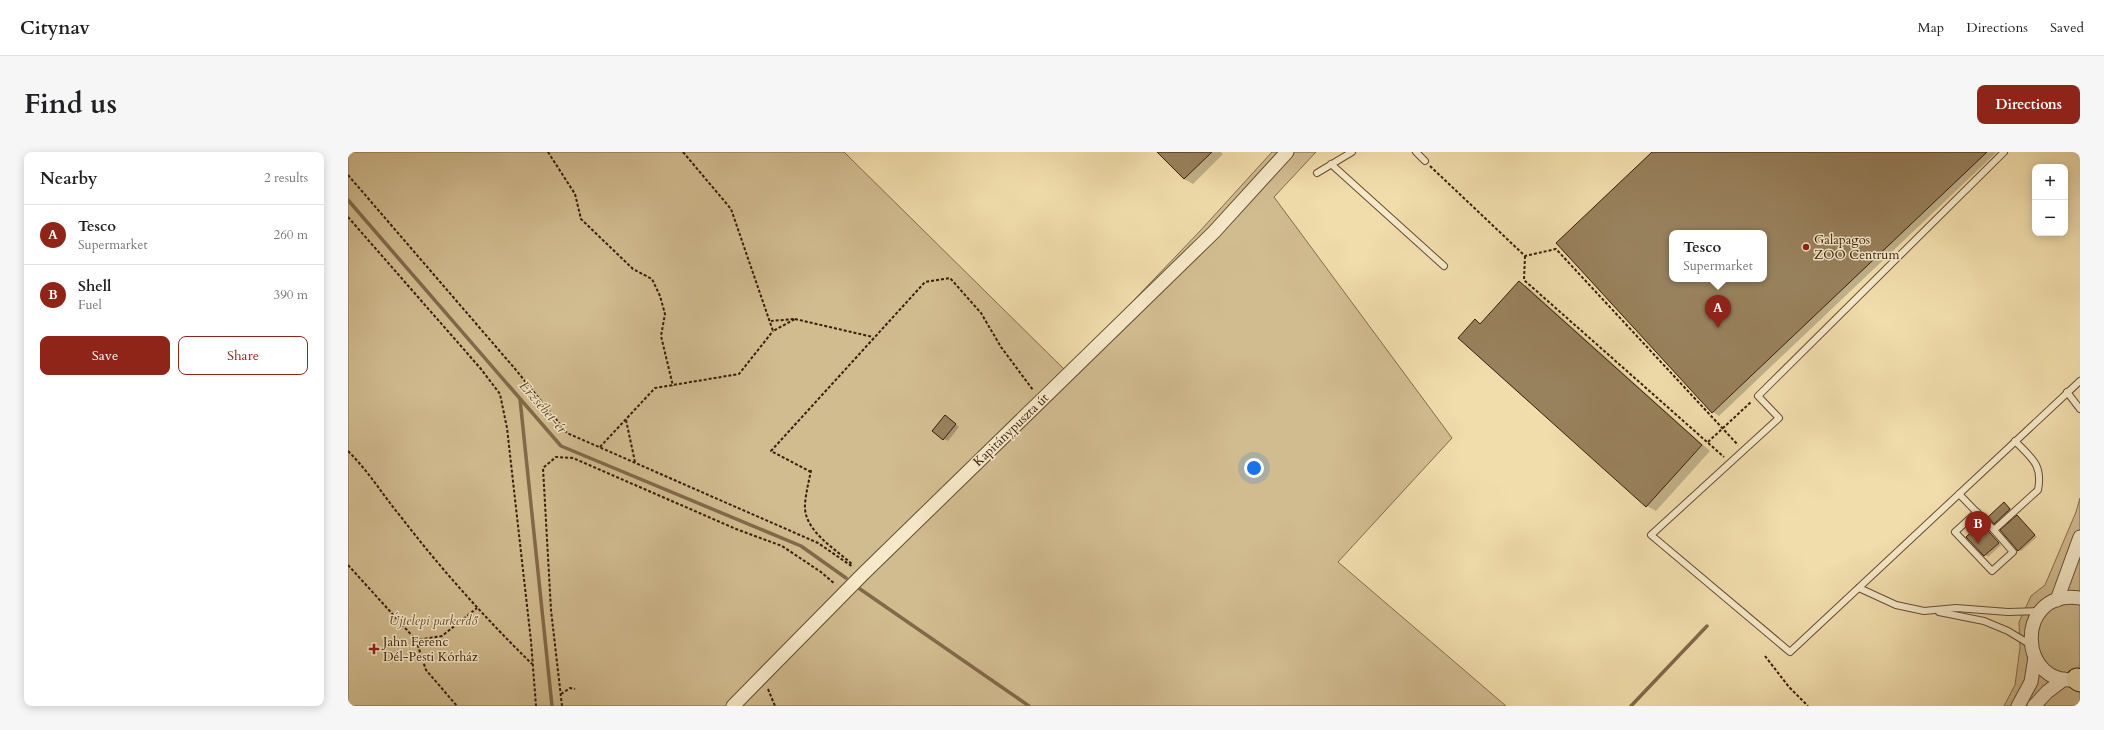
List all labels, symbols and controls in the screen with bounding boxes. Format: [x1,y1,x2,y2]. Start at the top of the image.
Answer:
text: Citynav [20,15,90,41]
text: Map [1918,18,1944,37]
text: Directions [1966,18,2028,37]
text: Saved [2050,18,2084,37]
text: Find us [24,85,117,123]
button: Directions [1977,85,2080,124]
map controls [2032,164,2068,236]
button: + [2032,164,2068,200]
text: Nearby [40,167,97,190]
text: 2 results [264,169,308,187]
button: − [2032,200,2068,236]
text: Tesco [78,216,116,236]
text: A [48,226,58,244]
text: 260 m [274,226,308,244]
popup [1669,230,1767,282]
place label: Galapagos ZOO Centrum [1814,231,1899,264]
text: Supermarket [78,236,148,254]
text: Tesco [1683,237,1721,257]
marker: Galapagos ZOO Centrum [1801,242,1811,252]
text: Supermarket [1683,257,1753,275]
text: Shell [78,276,111,296]
text: B [48,286,58,304]
text: 390 m [274,286,308,304]
pin: A [1705,295,1731,328]
text: Fuel [78,296,102,314]
button: Save [40,336,170,375]
button: Share [178,336,308,375]
water label: Erzsébet-ér [515,377,571,438]
street label: Kapitánypuszta út [969,389,1053,471]
your location [1244,458,1264,478]
pin: B [1965,511,1991,544]
park label: Újtelepi parkerdő [389,612,479,630]
place label: Jahn Ferenc Dél-Pesti Kórház [381,633,478,666]
marker: Jahn Ferenc Dél-Pesti Kórház [368,643,380,655]

